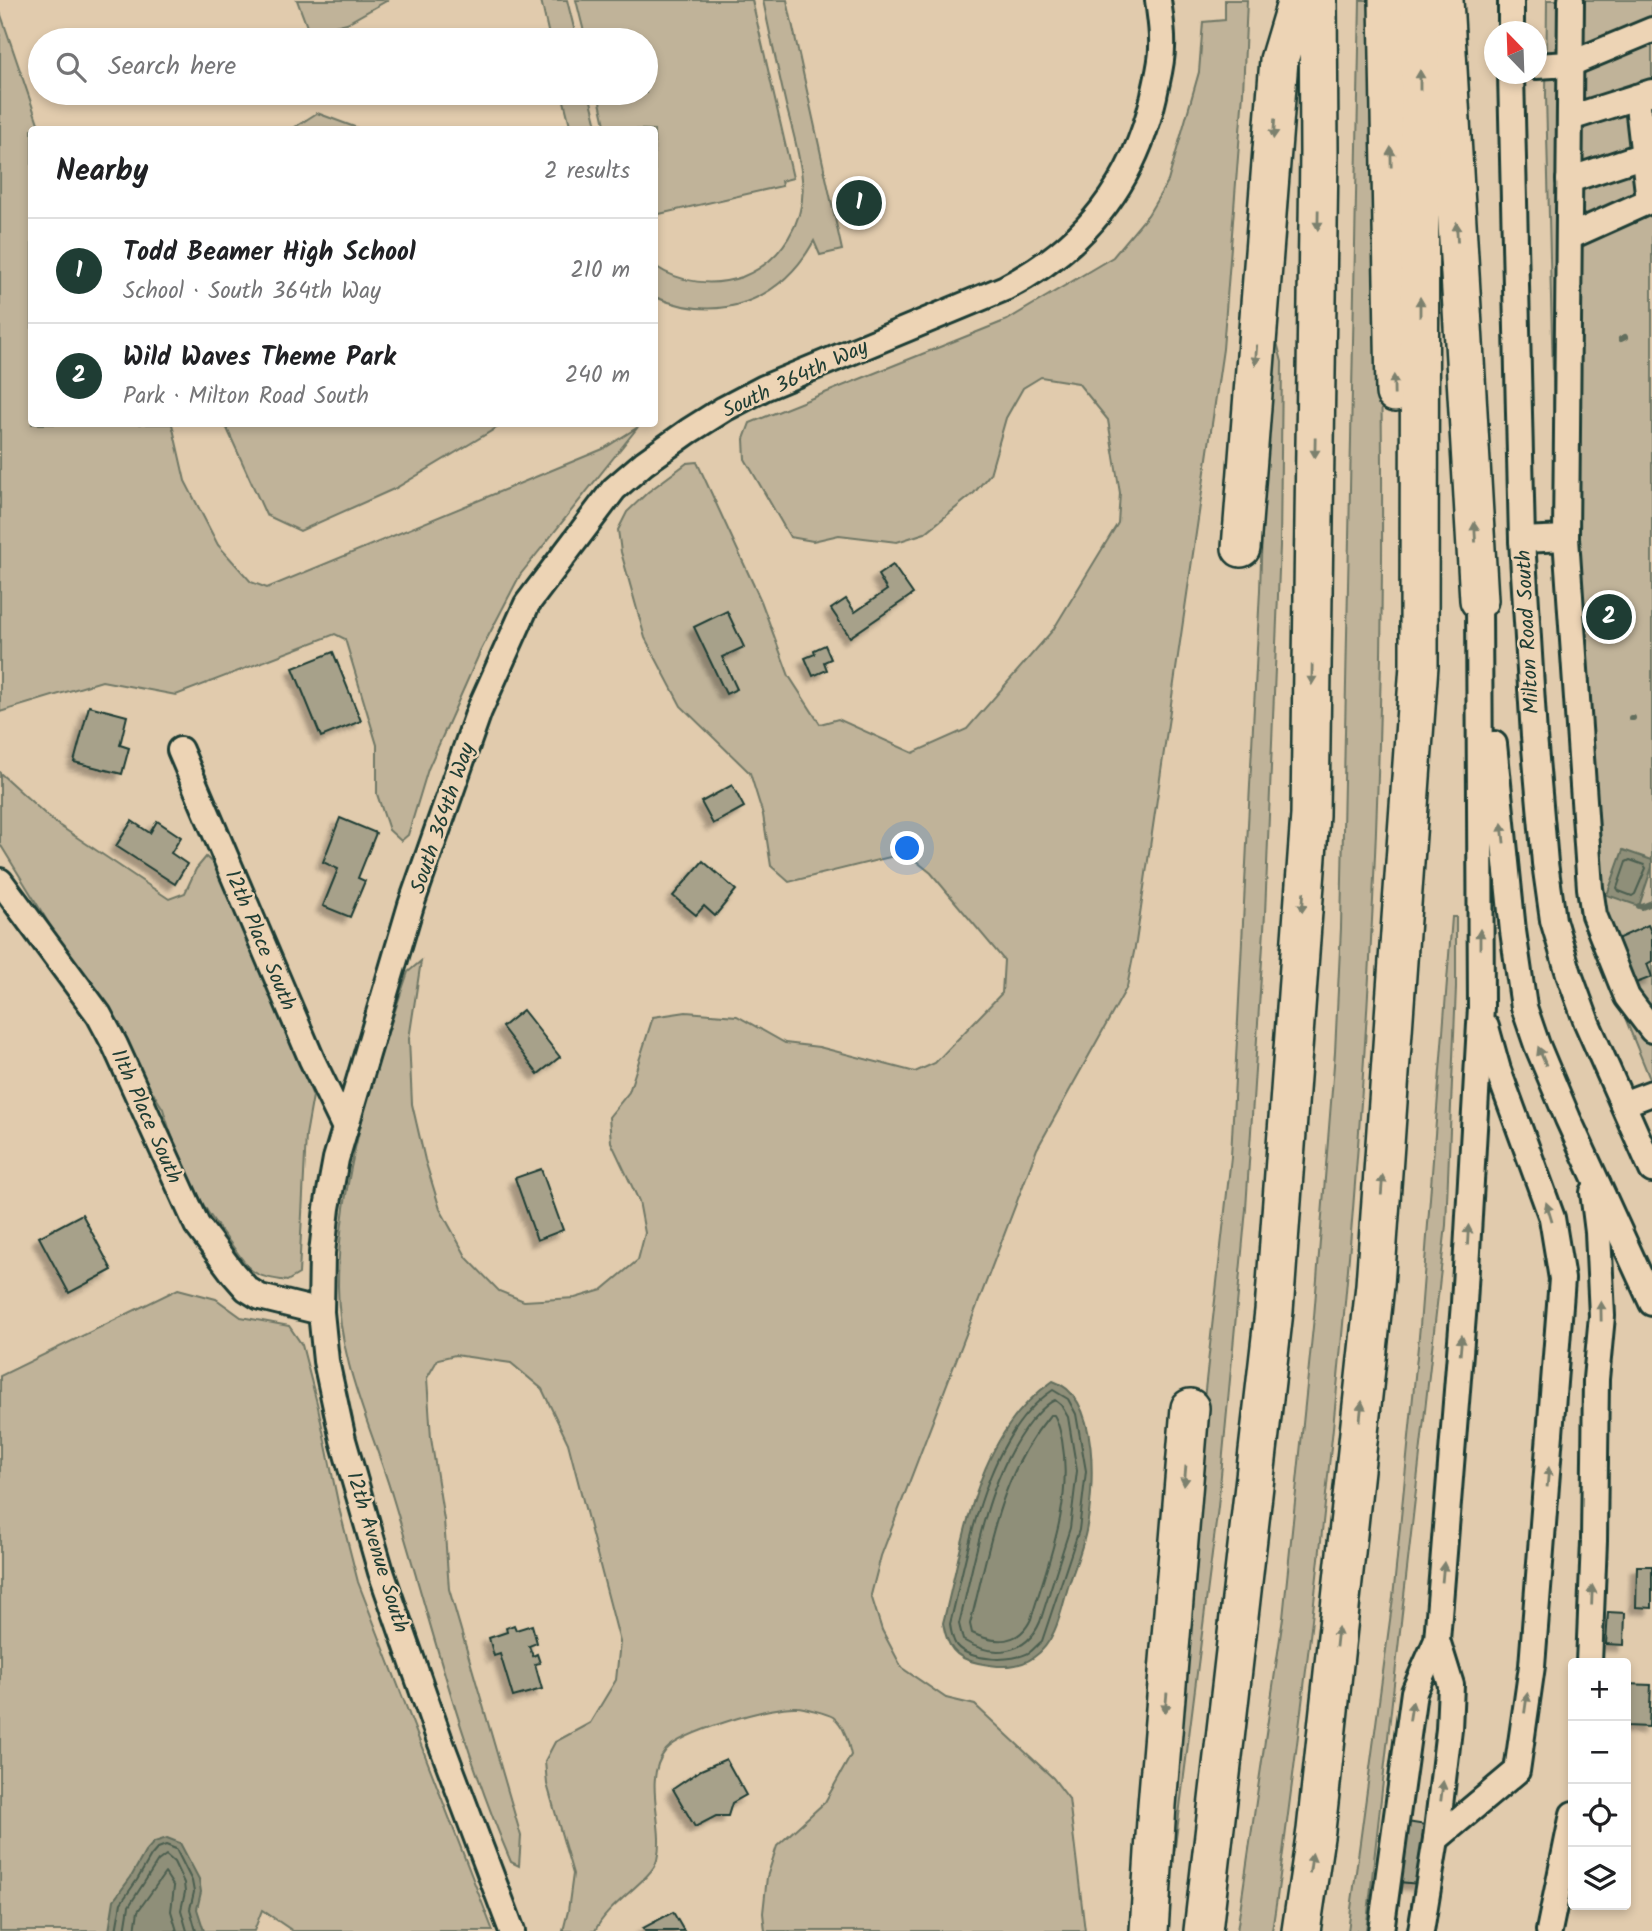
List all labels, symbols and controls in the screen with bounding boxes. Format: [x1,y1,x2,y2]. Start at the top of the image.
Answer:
north arrow [1484,21,1547,84]
search box [28,28,658,105]
text: Search here [108,46,236,88]
icon: search [52,48,90,86]
one-way arrow [1414,68,1426,90]
one-way arrow [1268,118,1279,140]
one-way arrow [1385,146,1397,168]
text: Nearby [56,148,148,196]
text: 2 results [544,154,630,190]
pin: 1 [836,177,882,229]
one-way arrow [1312,209,1324,231]
one-way arrow [1452,221,1463,243]
text: Todd Beamer High School [123,232,416,274]
text: 1 [76,253,82,289]
text: 210 m [570,253,630,289]
text: School · South 364th Way [123,274,381,310]
one-way arrow [1414,296,1426,318]
street label: South 364th Way [717,331,874,428]
text: Wild Waves Theme Park [123,337,396,379]
one-way arrow [1250,345,1261,367]
text: 2 [72,358,86,394]
text: 240 m [565,358,630,394]
one-way arrow [1389,374,1400,396]
text: Park · Milton Road South [123,379,369,415]
one-way arrow [1309,437,1321,459]
one-way arrow [1470,521,1481,543]
street label: Milton Road South [1508,549,1549,715]
pin: 2 [1586,591,1632,643]
one-way arrow [1306,664,1318,686]
street label: South 364th Way [402,738,485,898]
one-way arrow [1497,821,1508,843]
your location [890,831,924,865]
street label: 12th Place South [215,865,304,1016]
one-way arrow [1297,892,1308,914]
one-way arrow [1474,927,1486,949]
street label: 11th Place South [101,1044,190,1189]
one-way arrow [1536,1045,1547,1066]
one-way arrow [1377,1173,1388,1195]
one-way arrow [1544,1201,1554,1222]
one-way arrow [1463,1224,1474,1246]
one-way arrow [1596,1300,1607,1322]
one-way arrow [1456,1334,1467,1356]
one-way arrow [1356,1400,1367,1422]
one-way arrow [1179,1465,1190,1487]
one-way arrow [1543,1466,1554,1488]
street label: 12th Avenue South [336,1468,417,1637]
one-way arrow [1438,1561,1449,1583]
one-way arrow [1586,1584,1597,1606]
one-way arrow [1331,1626,1342,1648]
map controls [1568,1658,1631,1910]
button: + [1568,1658,1631,1721]
one-way arrow [1160,1692,1171,1714]
one-way arrow [1521,1692,1532,1714]
one-way arrow [1406,1700,1417,1722]
button: − [1568,1721,1631,1784]
one-way arrow [1436,1780,1447,1802]
button: locate [1568,1784,1631,1847]
button: layers [1568,1847,1631,1910]
one-way arrow [1306,1852,1317,1874]

